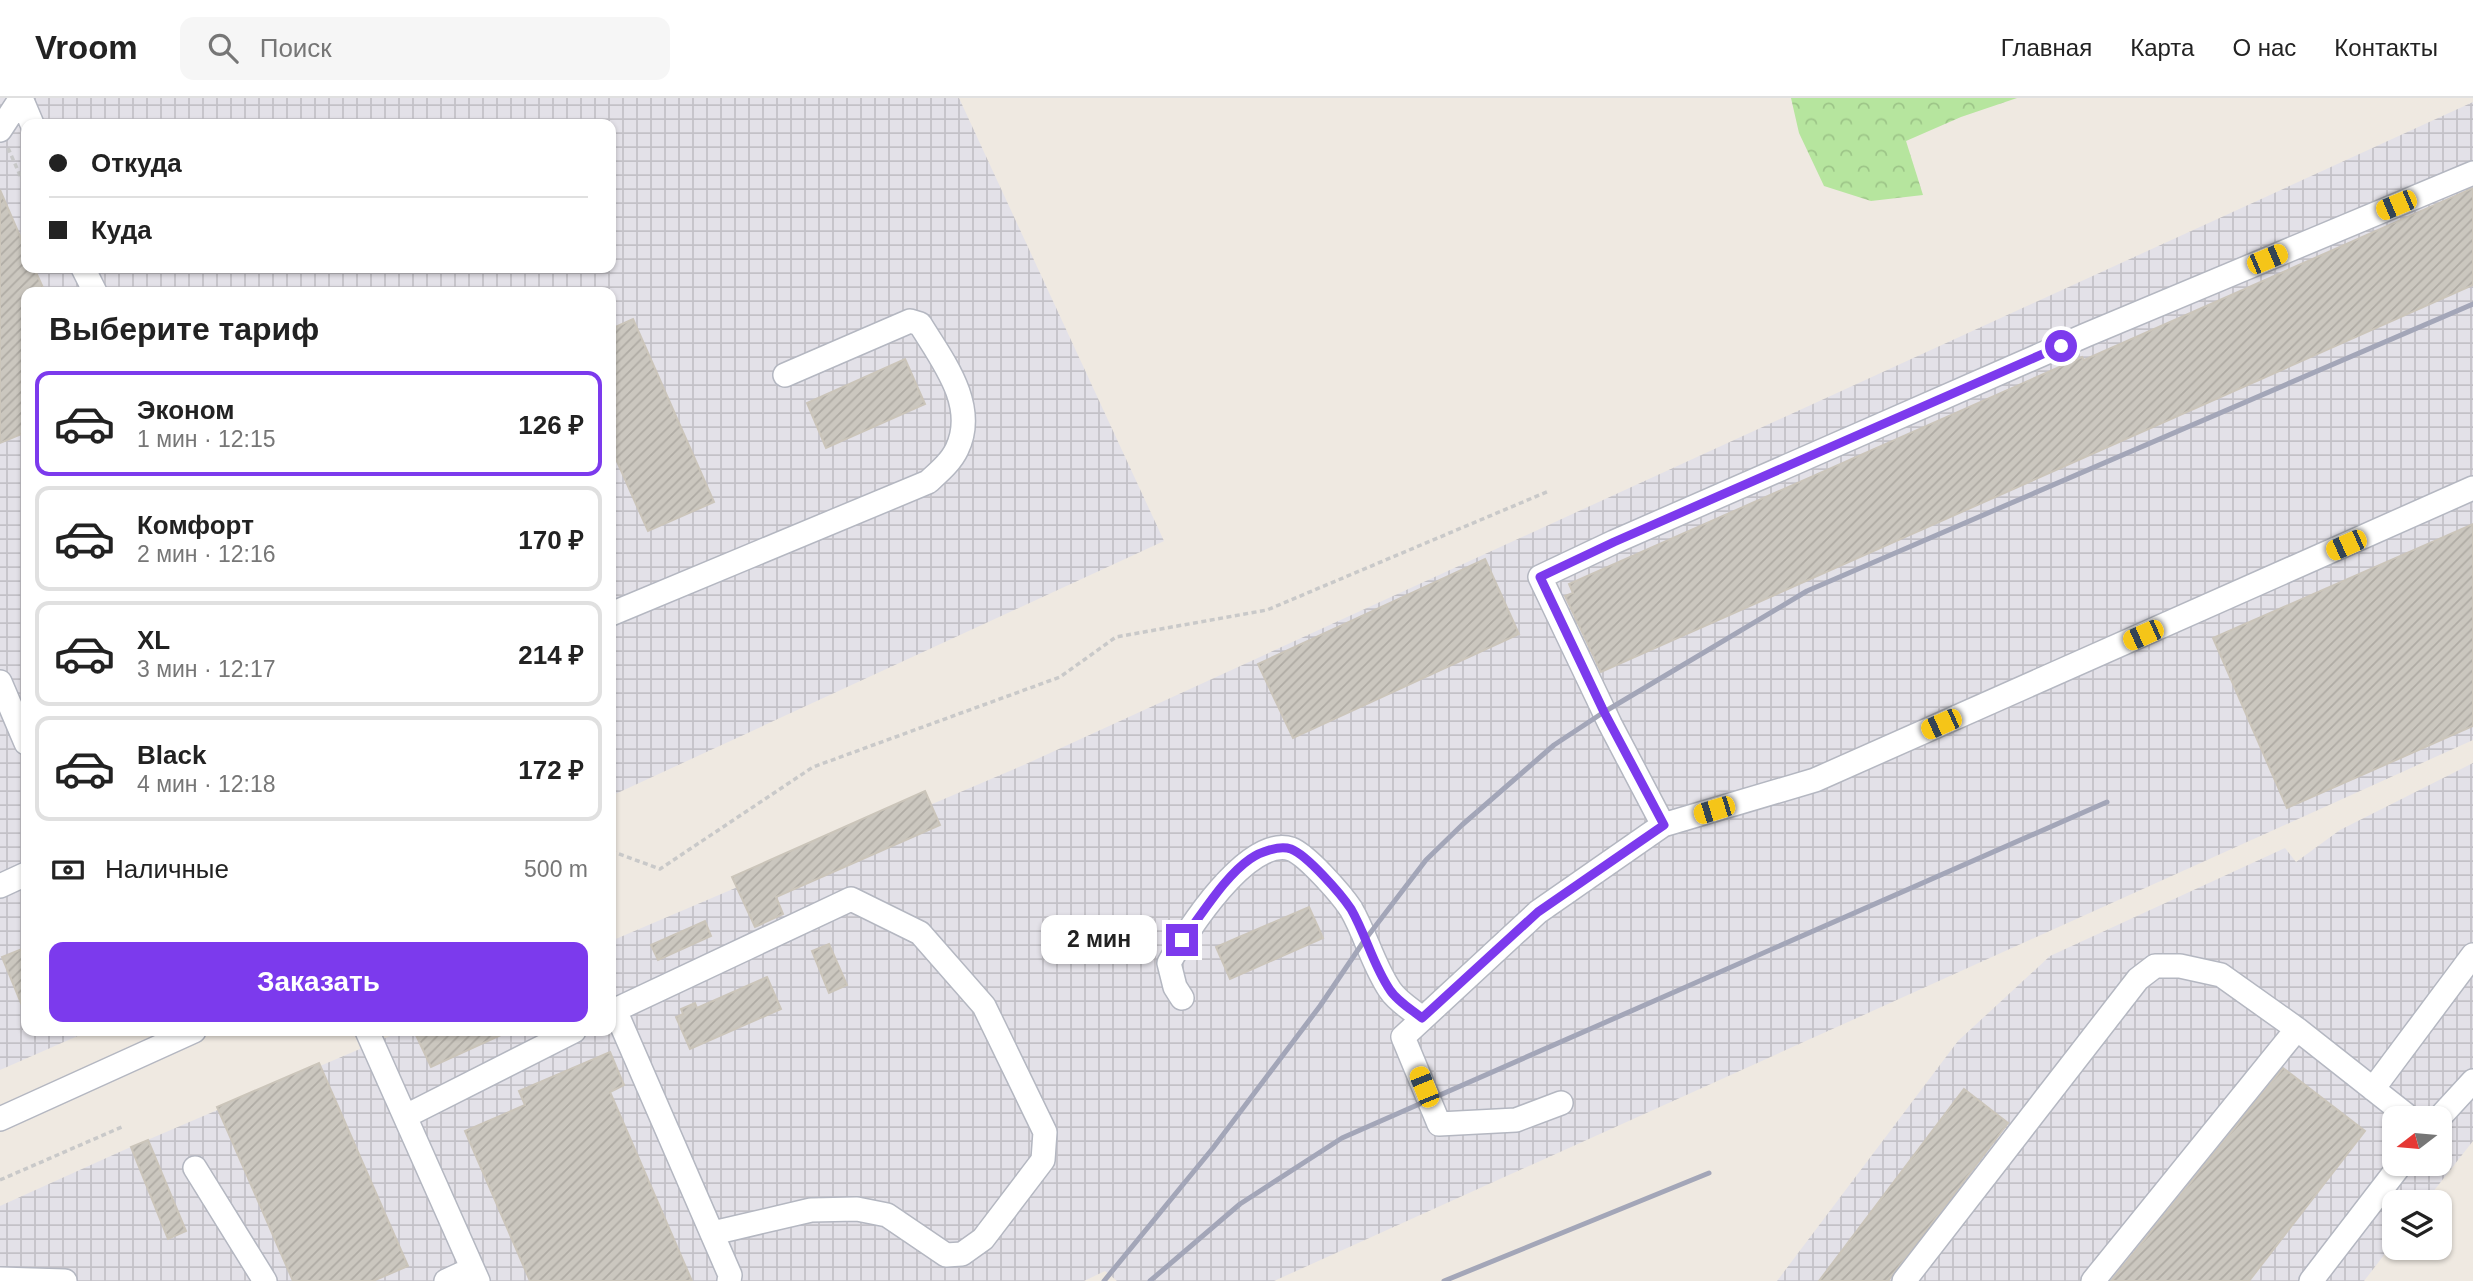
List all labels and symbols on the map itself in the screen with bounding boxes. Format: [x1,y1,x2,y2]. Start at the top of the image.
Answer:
car [2373,187,2420,223]
car [2244,241,2291,277]
route start [2045,330,2077,362]
car [2323,527,2370,563]
car [2120,617,2167,653]
car [1918,706,1965,742]
car [1691,794,1738,826]
callout: 2 мин [1042,916,1158,964]
route end [1166,924,1198,956]
car [1407,1064,1442,1110]
north arrow [2382,1106,2452,1176]

